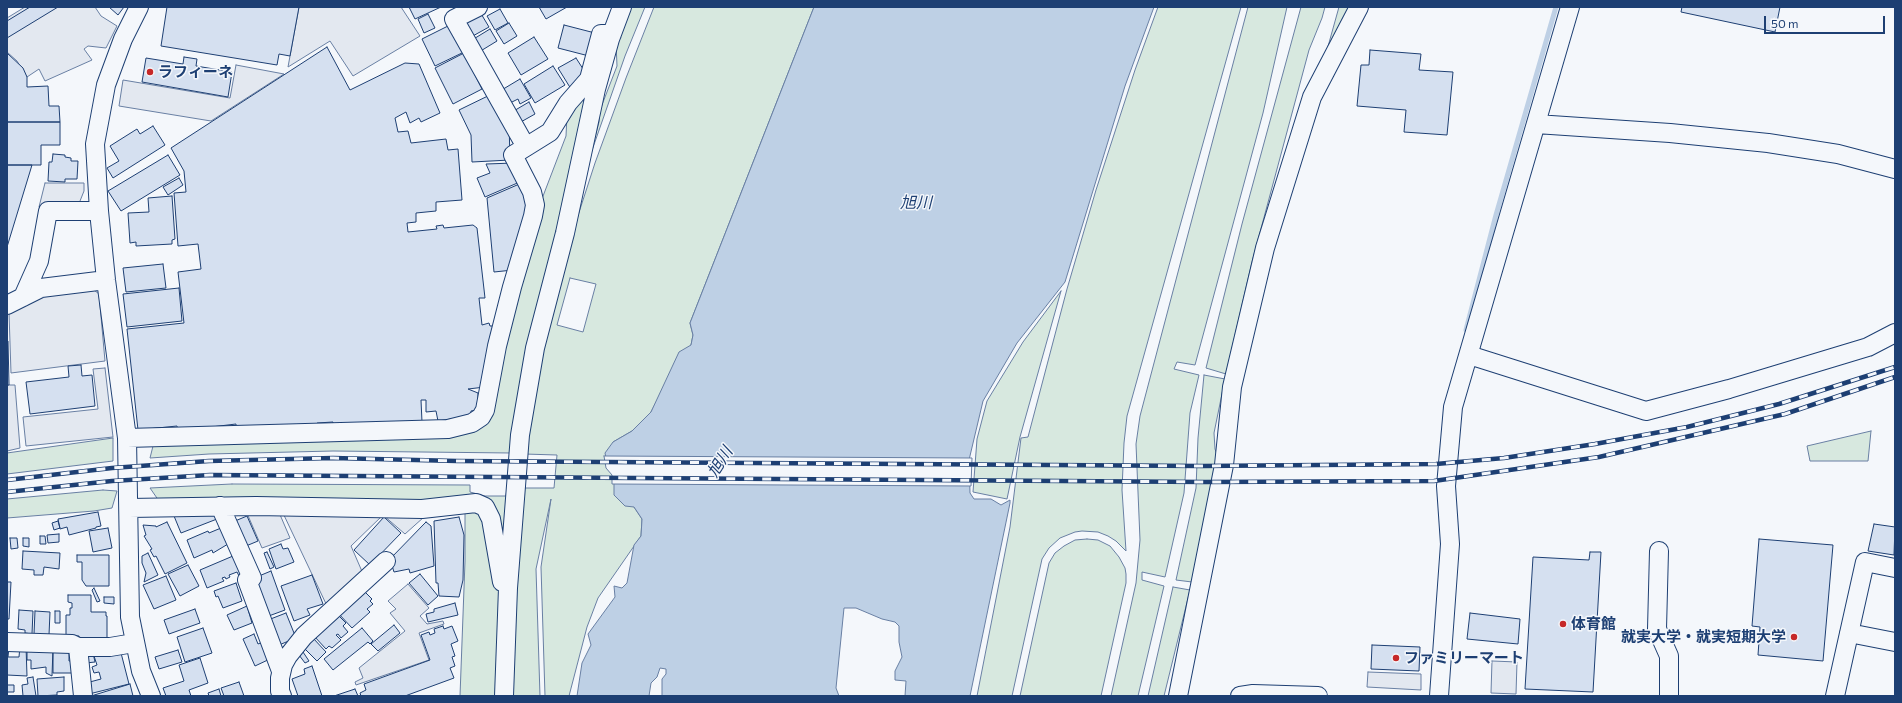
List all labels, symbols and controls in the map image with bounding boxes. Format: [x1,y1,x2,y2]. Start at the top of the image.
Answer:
scale bar [1766,8,1887,34]
text: 50 m [1771,16,1799,30]
place label: ラフィーネ [158,63,233,81]
marker: ラフィーネ [145,67,155,77]
water label: 旭川 [900,193,932,213]
water label: 旭川 [703,443,737,481]
place label: 体育館 [1571,615,1616,633]
marker: 体育館 [1558,619,1568,629]
place label: 就実大学・就実短期大学 [1621,628,1786,646]
marker: 就実大学・就実短期大学 [1789,632,1799,642]
place label: ファミリーマート [1404,649,1524,667]
marker: ファミリーマート [1391,653,1401,663]

